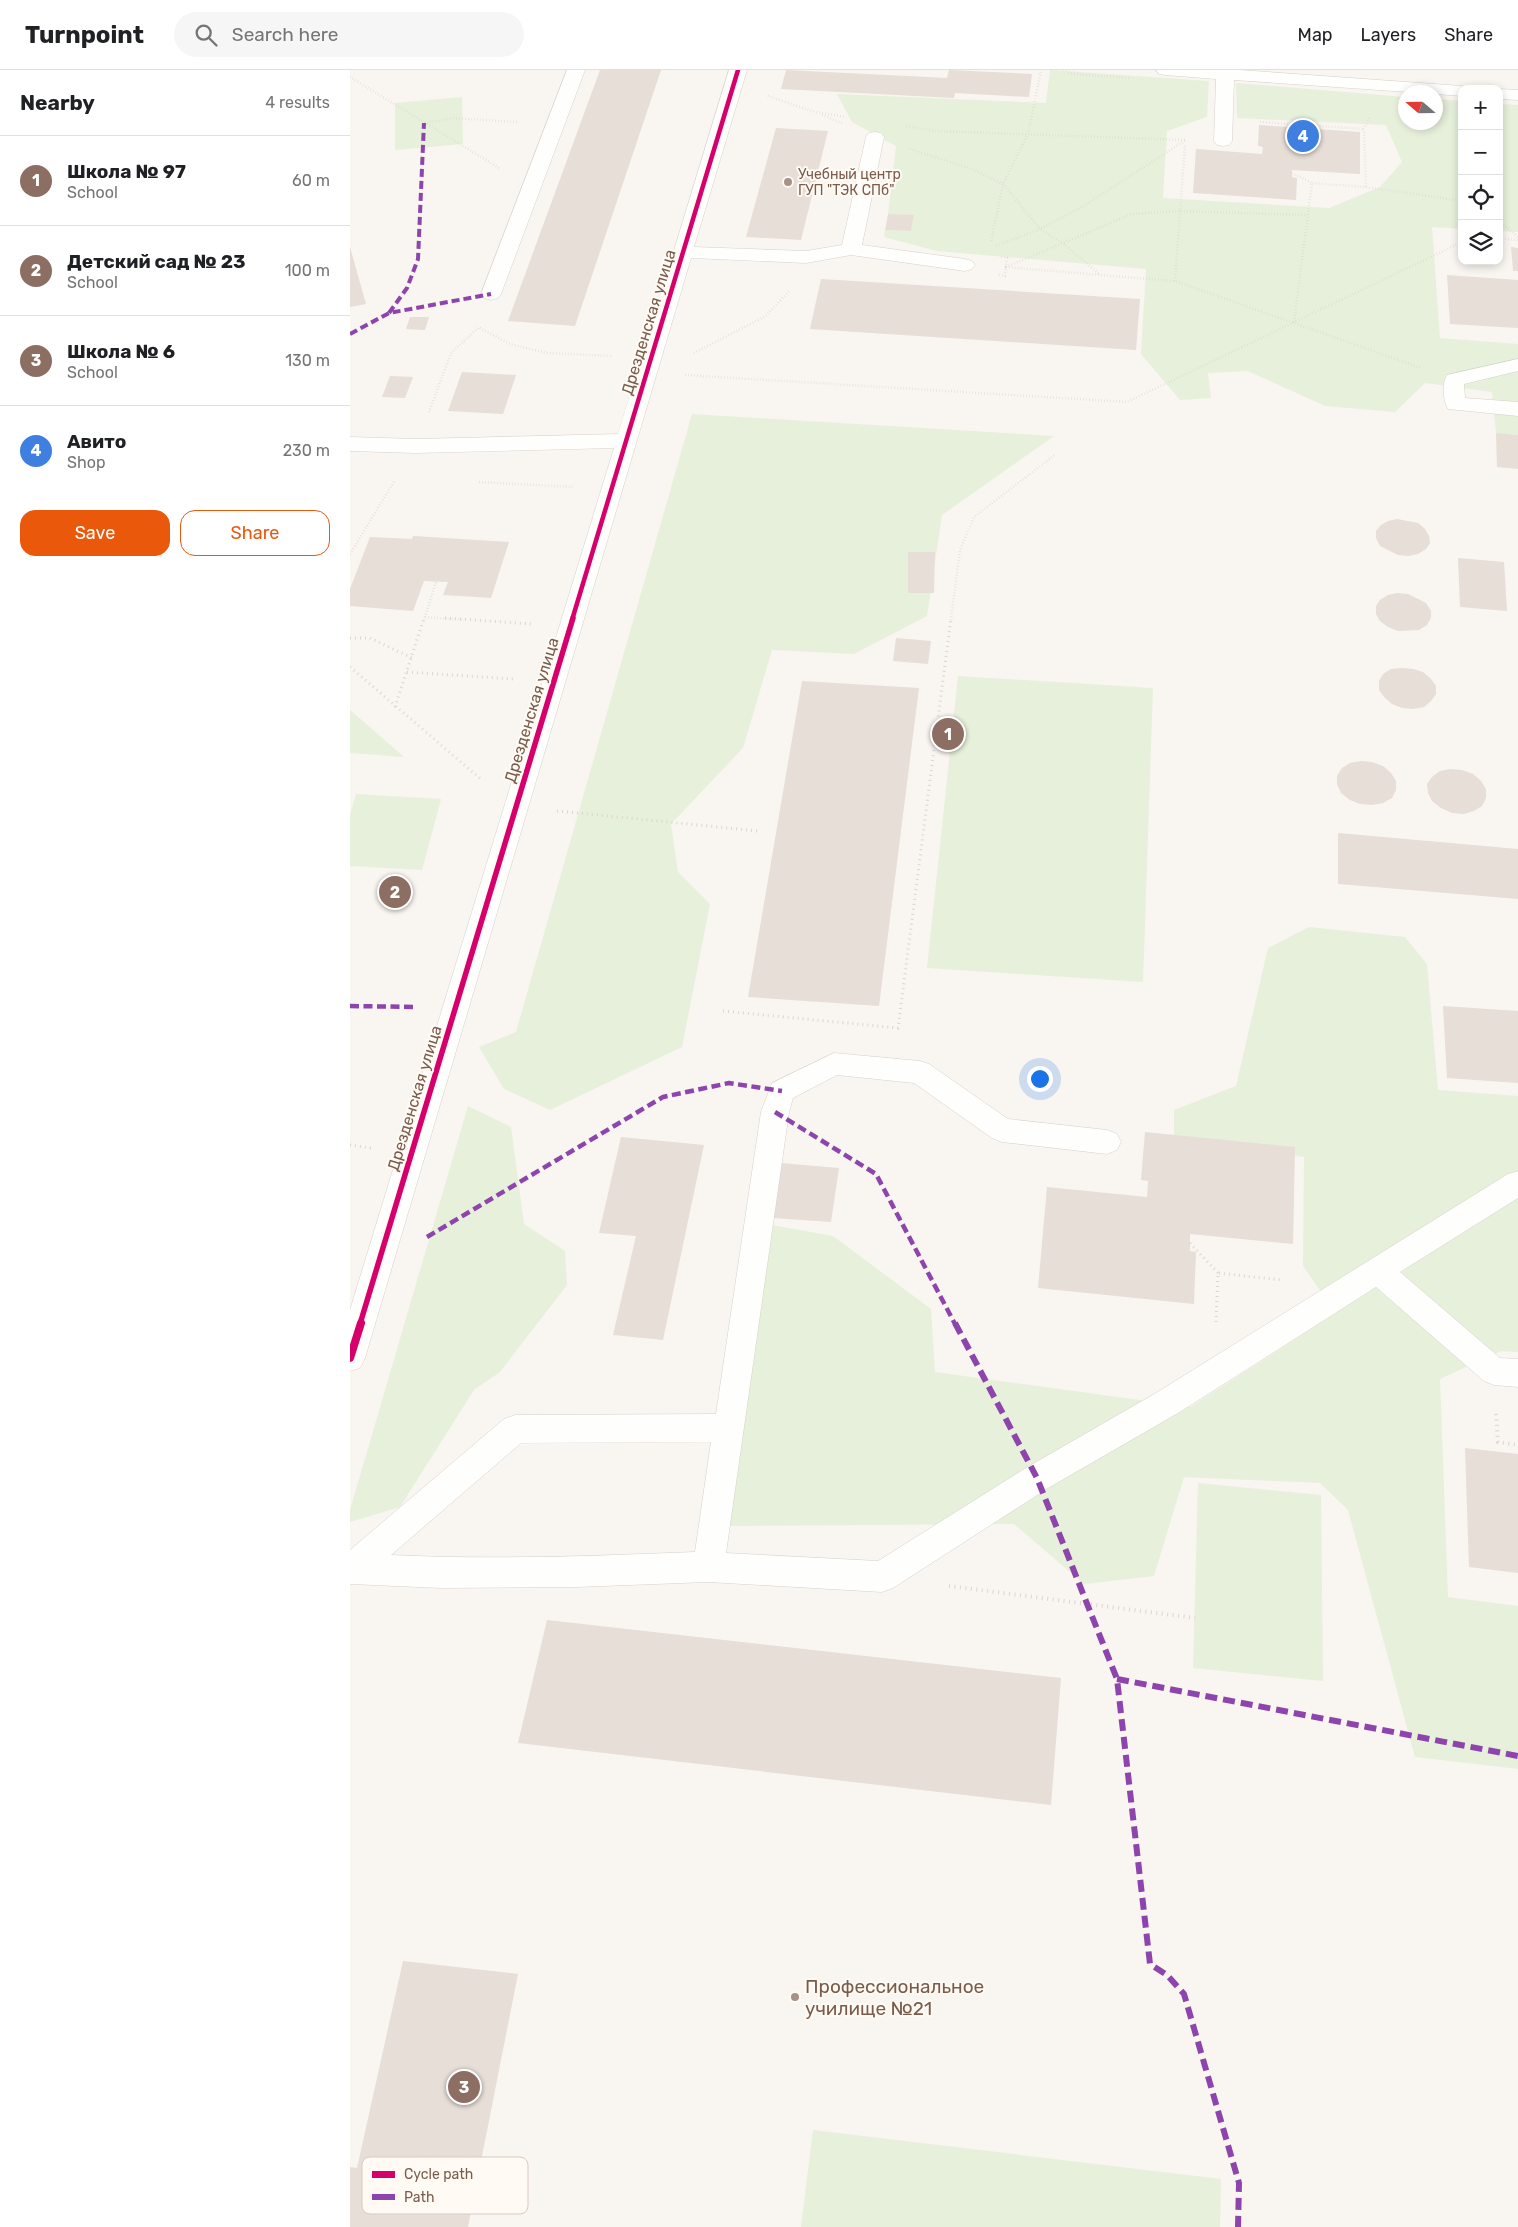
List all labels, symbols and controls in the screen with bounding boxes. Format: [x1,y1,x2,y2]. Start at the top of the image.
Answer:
search box [174,12,524,57]
text: Turnpoint [25,21,144,49]
icon: search [192,21,220,49]
text: Search here [232,23,338,46]
text: Map [1298,24,1333,46]
text: Layers [1361,24,1416,46]
text: Share [1444,24,1493,46]
north arrow [1398,85,1443,130]
map controls [1458,85,1503,265]
button: + [1458,85,1503,130]
text: Nearby [20,90,95,115]
text: 4 results [265,93,330,112]
pin: 4 [1287,117,1319,155]
button: − [1458,130,1503,175]
text: Школа № 97 [67,160,186,183]
place label: Учебный центр ГУП "ТЭК СПб" [798,166,901,199]
text: 1 [32,171,40,190]
text: 60 m [292,171,330,190]
button: locate [1458,175,1503,220]
marker: Учебный центр ГУП "ТЭК СПб" [782,176,794,188]
text: School [67,183,118,202]
button: layers [1458,220,1503,265]
street label: Дрезденская улица [617,247,680,397]
text: Детский сад № 23 [67,250,246,273]
text: 2 [31,261,41,280]
text: 100 m [285,261,330,280]
text: School [67,273,118,292]
text: Школа № 6 [67,340,175,363]
text: 3 [31,351,41,370]
text: 130 m [285,351,330,370]
text: School [67,363,118,382]
text: Авито [67,430,126,453]
text: 4 [31,441,41,460]
text: 230 m [283,441,330,460]
text: Shop [67,453,105,472]
button: Save [20,510,170,556]
button: Share [180,510,330,556]
street label: Дрезденская улица [500,635,563,785]
pin: 1 [932,715,964,753]
pin: 2 [379,873,411,911]
street label: Дрезденская улица [383,1023,446,1173]
your location [1027,1066,1053,1092]
place label: Профессиональное училище №21 [805,1975,984,2020]
marker: Профессиональное училище №21 [789,1991,801,2003]
pin: 3 [448,2068,480,2106]
legend [362,2157,528,2214]
text: Cycle path [404,2166,473,2183]
text: Path [404,2189,435,2206]

